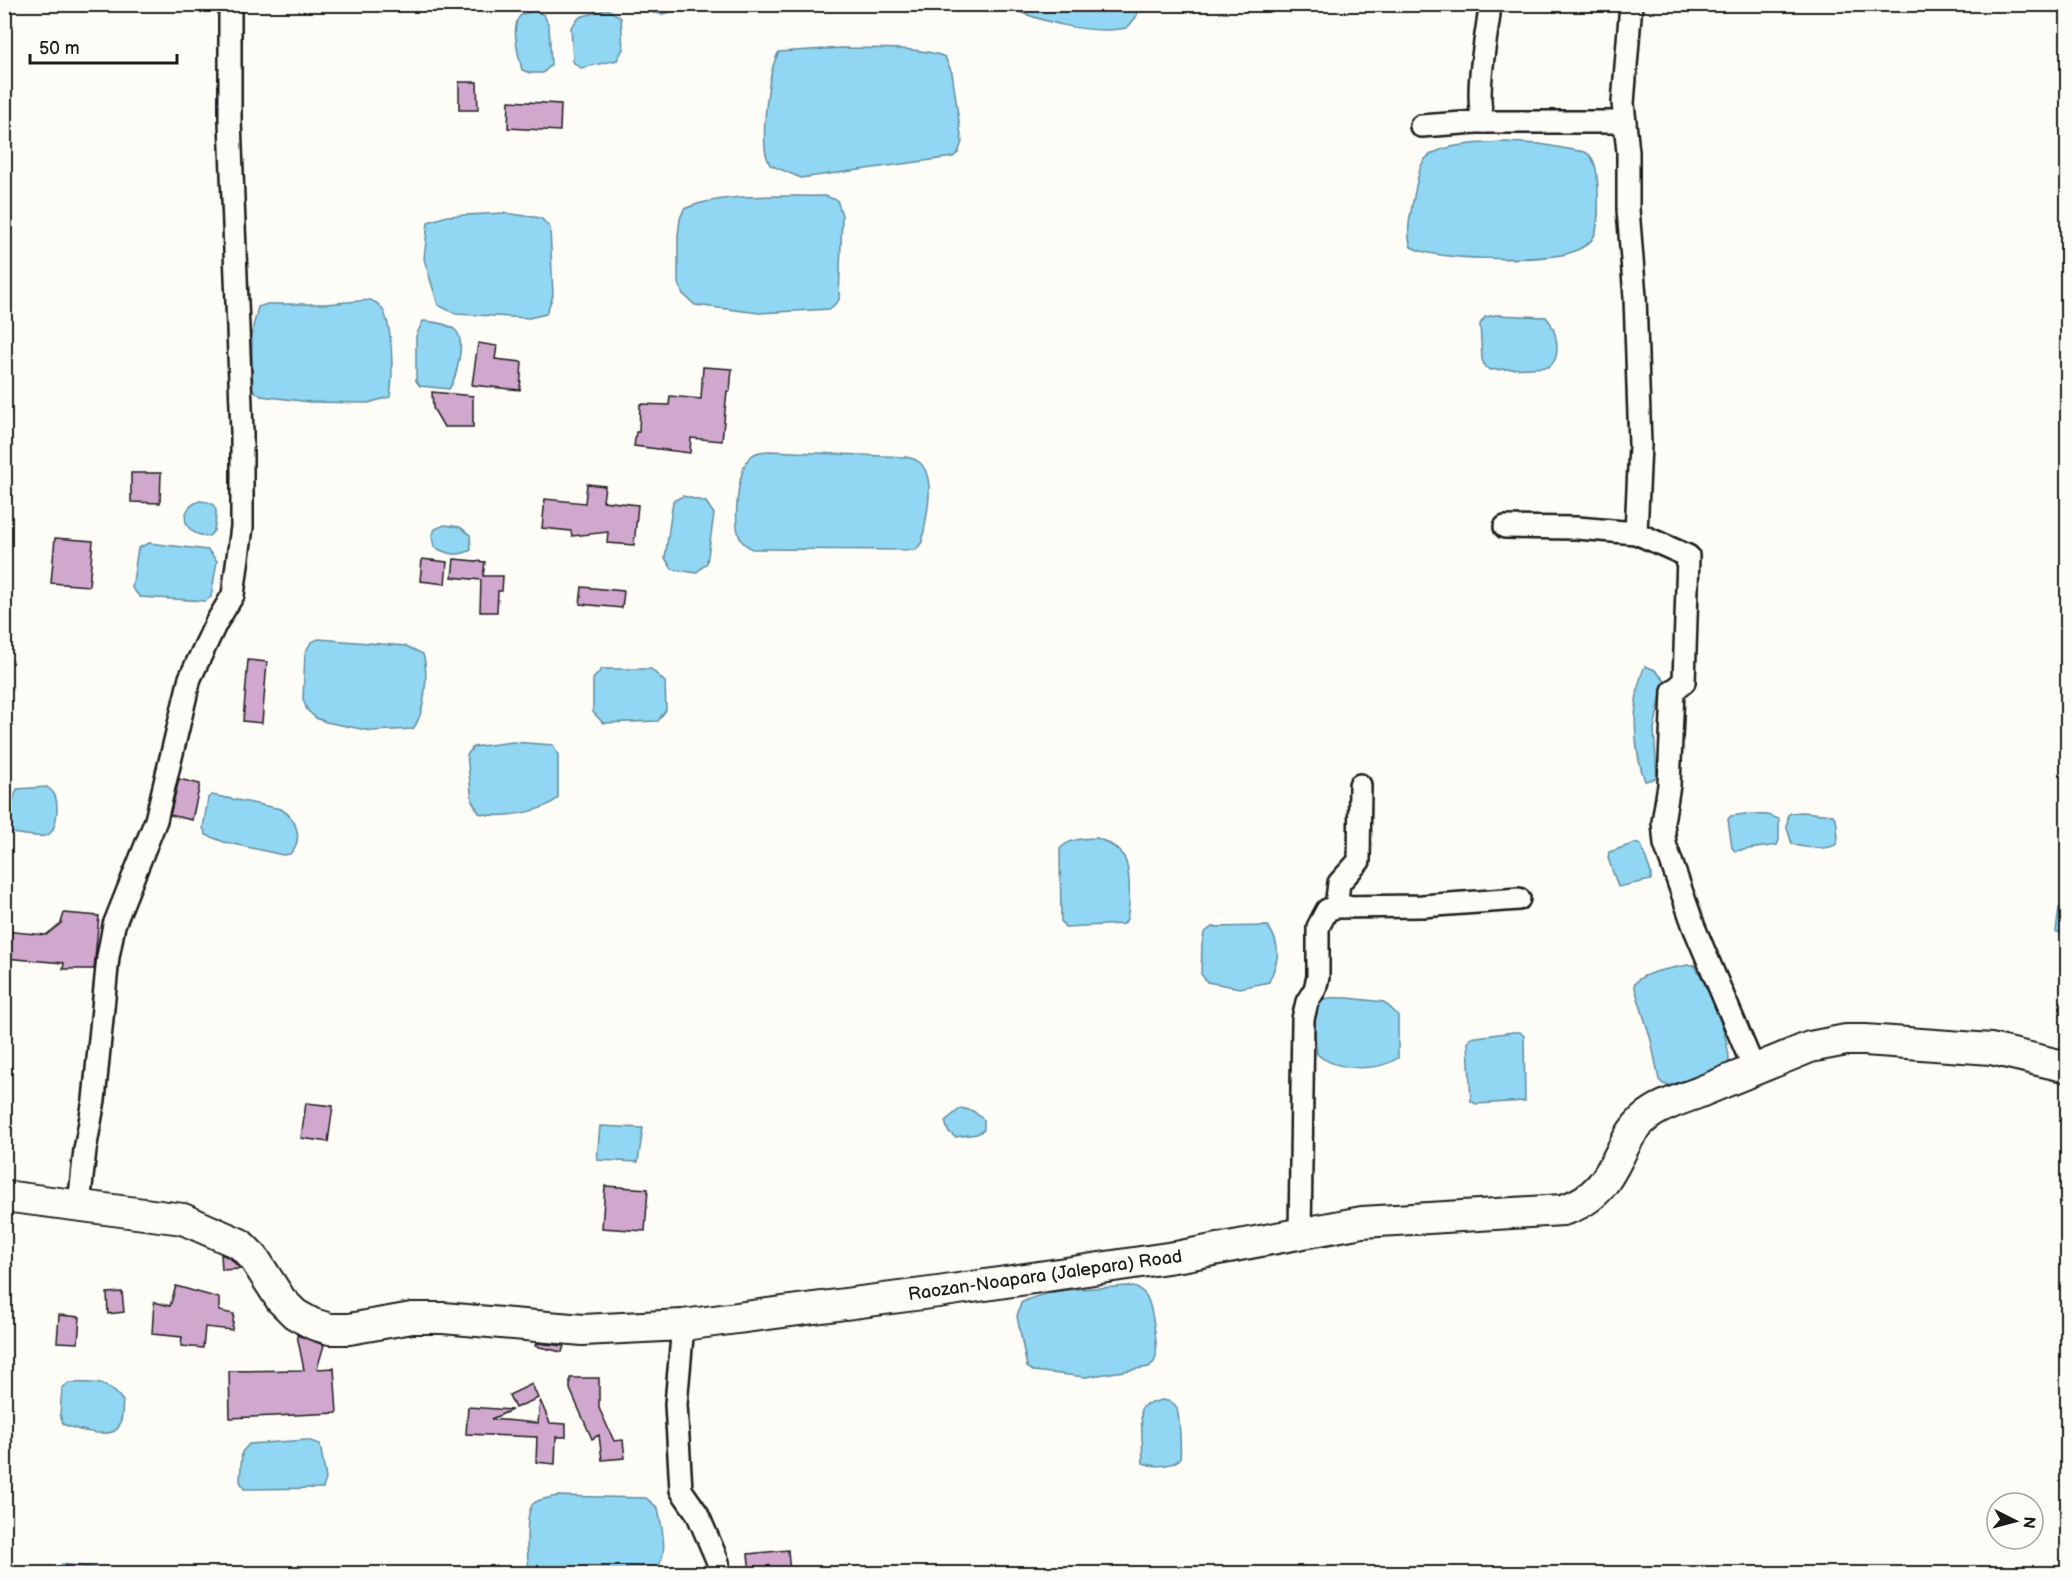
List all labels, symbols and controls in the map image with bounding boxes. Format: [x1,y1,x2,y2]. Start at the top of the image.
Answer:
scale bar [30,27,177,65]
text: 50 m [39,38,80,59]
street label: Raozan-Noapara (Jalepara) Road [907,1246,1183,1305]
north arrow [1985,1491,2045,1551]
text: N [2018,1515,2039,1529]

